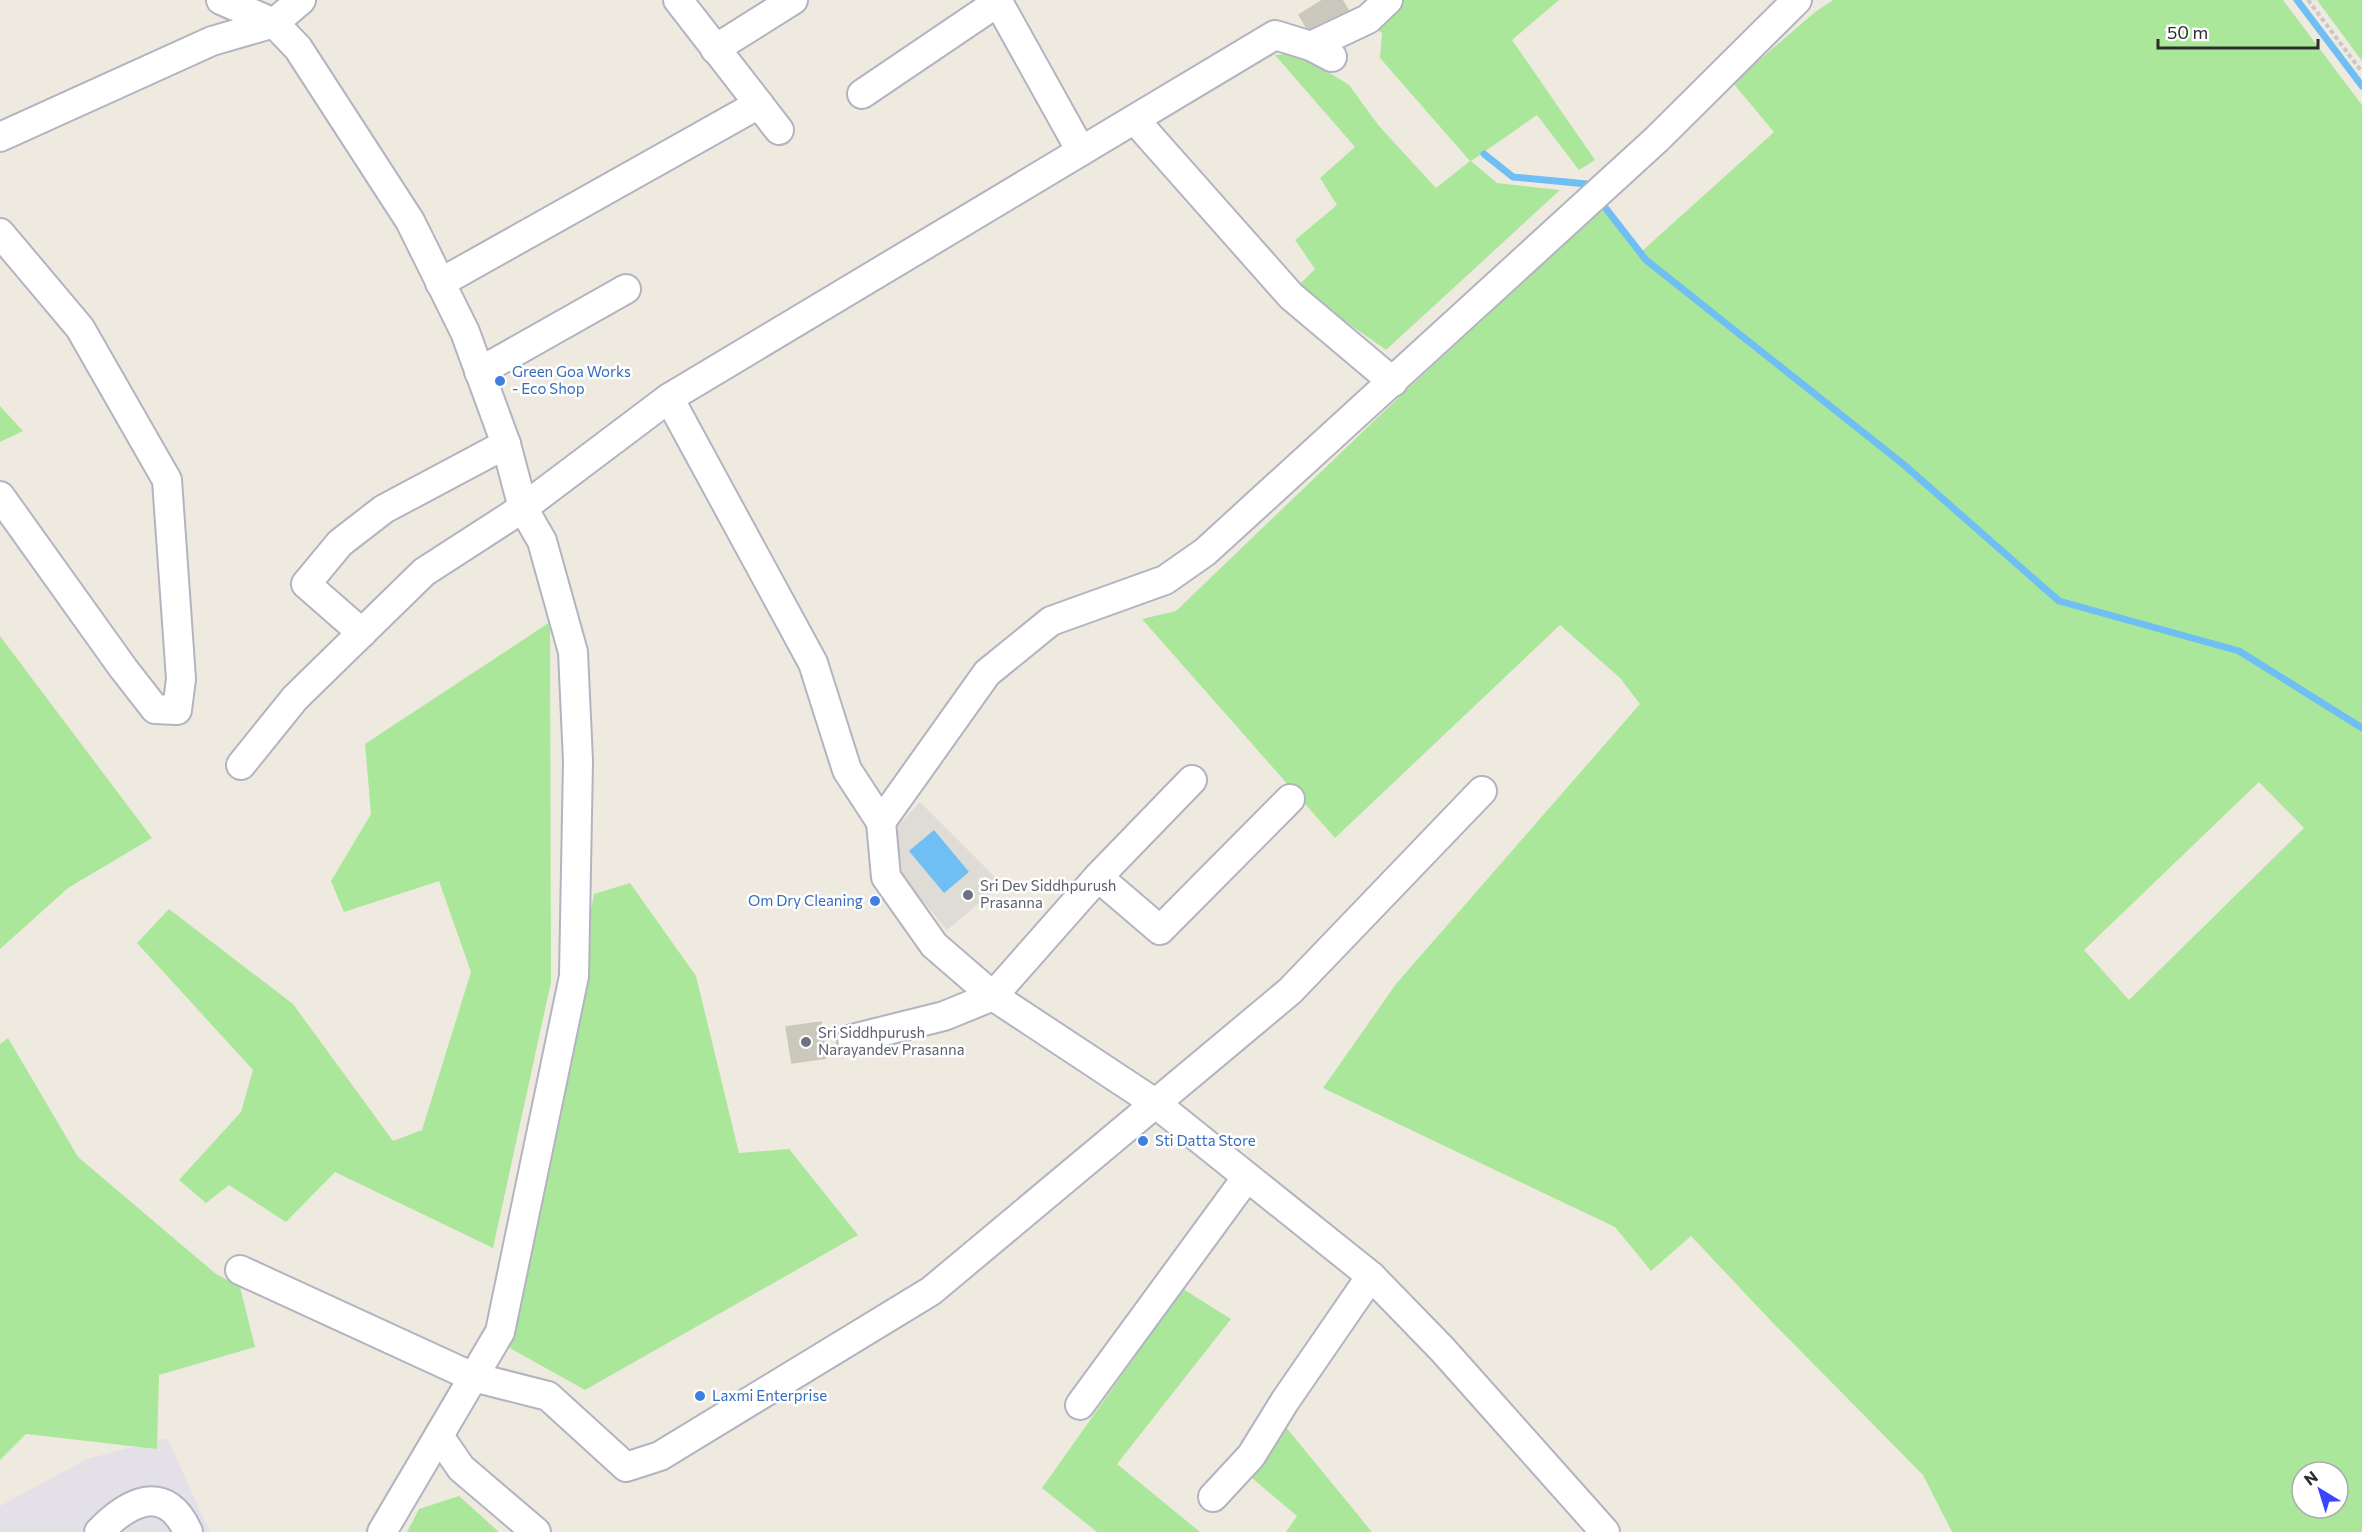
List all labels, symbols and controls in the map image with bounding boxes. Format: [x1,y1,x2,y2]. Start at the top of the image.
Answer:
scale bar [2158,12,2318,50]
text: 50 m [2167,21,2208,43]
place label: Green Goa Works - Eco Shop [512,362,631,397]
marker: Green Goa Works - Eco Shop [493,374,507,388]
place label: Sri Dev Siddhpurush Prasanna [980,876,1116,911]
marker: Sri Dev Siddhpurush Prasanna [961,888,975,902]
place label: Om Dry Cleaning [748,891,863,909]
marker: Om Dry Cleaning [868,894,882,908]
place label: Sri Siddhpurush Narayandev Prasanna [818,1023,964,1058]
marker: Sri Siddhpurush Narayandev Prasanna [799,1035,813,1049]
place label: Sti Datta Store [1155,1131,1256,1149]
marker: Sti Datta Store [1136,1134,1150,1148]
place label: Laxmi Enterprise [712,1386,827,1404]
marker: Laxmi Enterprise [693,1389,707,1403]
north arrow [2290,1460,2350,1520]
text: N [2300,1467,2321,1489]

